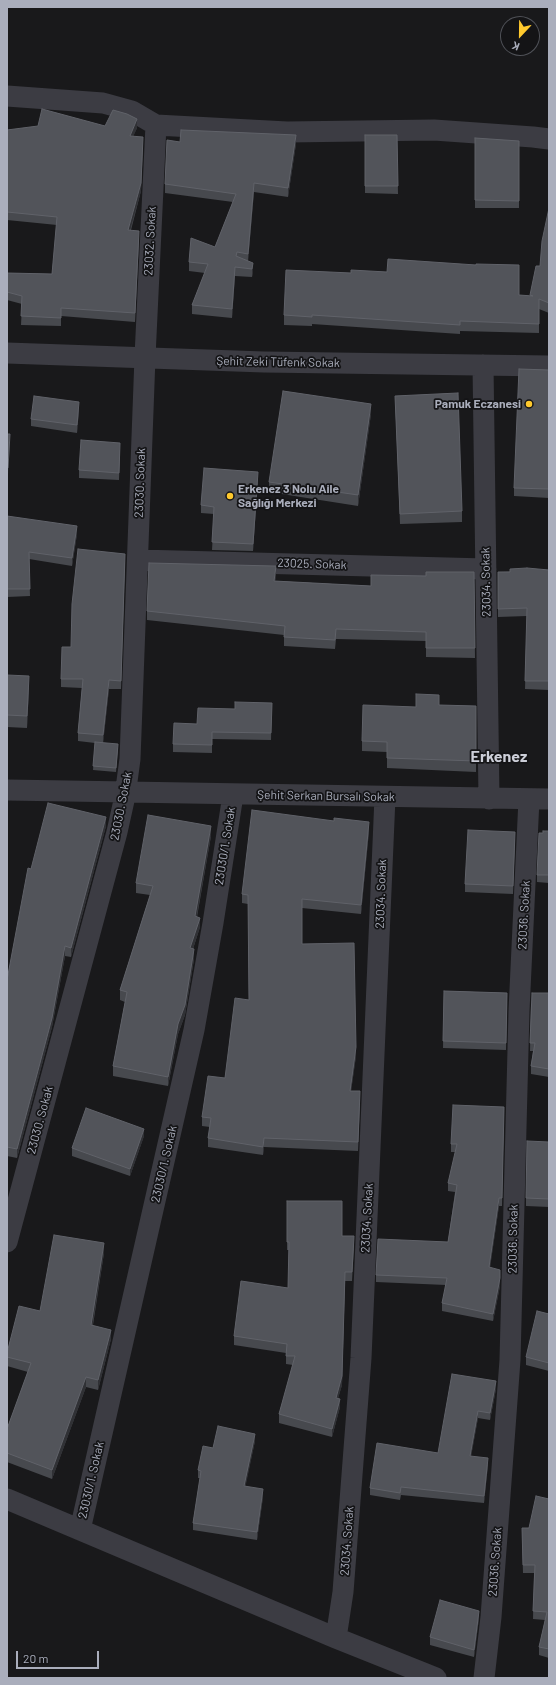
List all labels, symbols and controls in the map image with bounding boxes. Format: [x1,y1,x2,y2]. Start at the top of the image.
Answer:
north arrow [500,16,540,56]
text: K [510,39,521,54]
street label: 23032. Sokak [141,206,159,276]
street label: Şehit Zeki Tüfenk Sokak [216,354,340,370]
place label: Pamuk Eczanesi [435,397,521,411]
marker: Pamuk Eczanesi [524,399,534,409]
street label: 23030. Sokak [132,448,148,518]
place label: Erkenez 3 Nolu Aile Sağlığı Merkezi [238,482,339,510]
marker: Erkenez 3 Nolu Aile Sağlığı Merkezi [225,491,235,501]
street label: 23034. Sokak [478,547,494,617]
street label: 23025. Sokak [277,556,347,572]
district label: Erkenez [471,747,527,767]
street label: 23030. Sokak [107,770,135,842]
street label: Şehit Serkan Bursalı Sokak [257,788,395,804]
street label: 23030/1. Sokak [212,806,238,886]
street label: 23034. Sokak [373,859,389,929]
street label: 23036. Sokak [515,880,533,950]
street label: 23030. Sokak [24,1085,56,1155]
street label: 23030/1. Sokak [148,1124,180,1204]
street label: 23034. Sokak [358,1183,376,1253]
street label: 23036. Sokak [505,1204,521,1274]
street label: 23030/1. Sokak [75,1440,107,1520]
street label: 23034. Sokak [337,1506,357,1576]
street label: 23036. Sokak [485,1527,505,1597]
scale bar [18,1643,101,1669]
text: 20 m [23,1651,49,1665]

